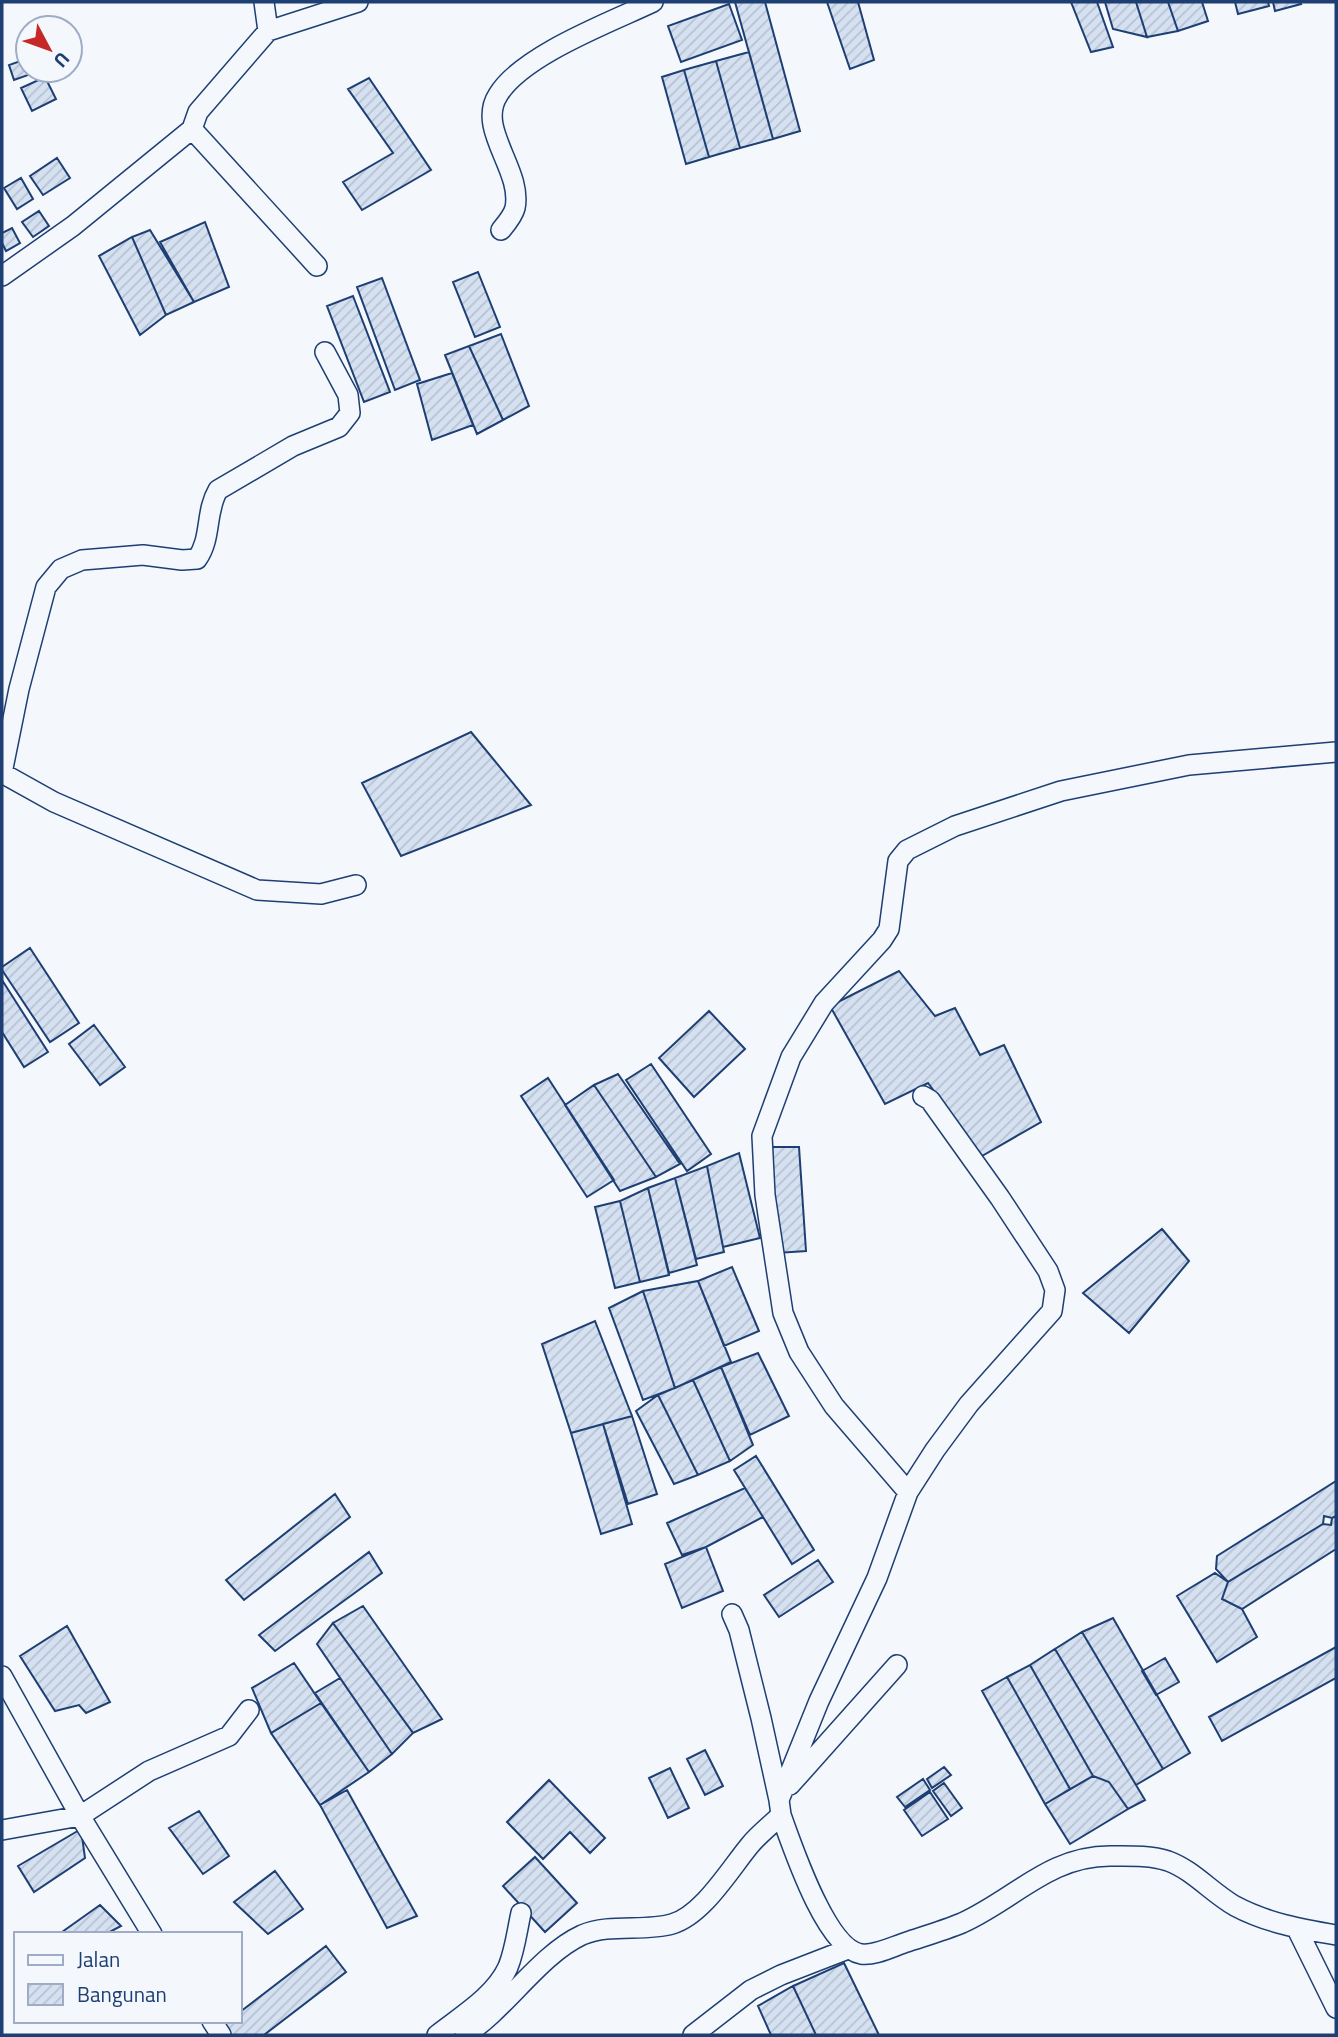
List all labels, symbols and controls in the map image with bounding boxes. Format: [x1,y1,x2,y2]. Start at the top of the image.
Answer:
north arrow [14,14,84,84]
text: U [47,46,77,75]
legend [14,1932,242,2023]
text: Jalan [77,1943,120,1975]
text: Bangunan [77,1978,167,2010]

